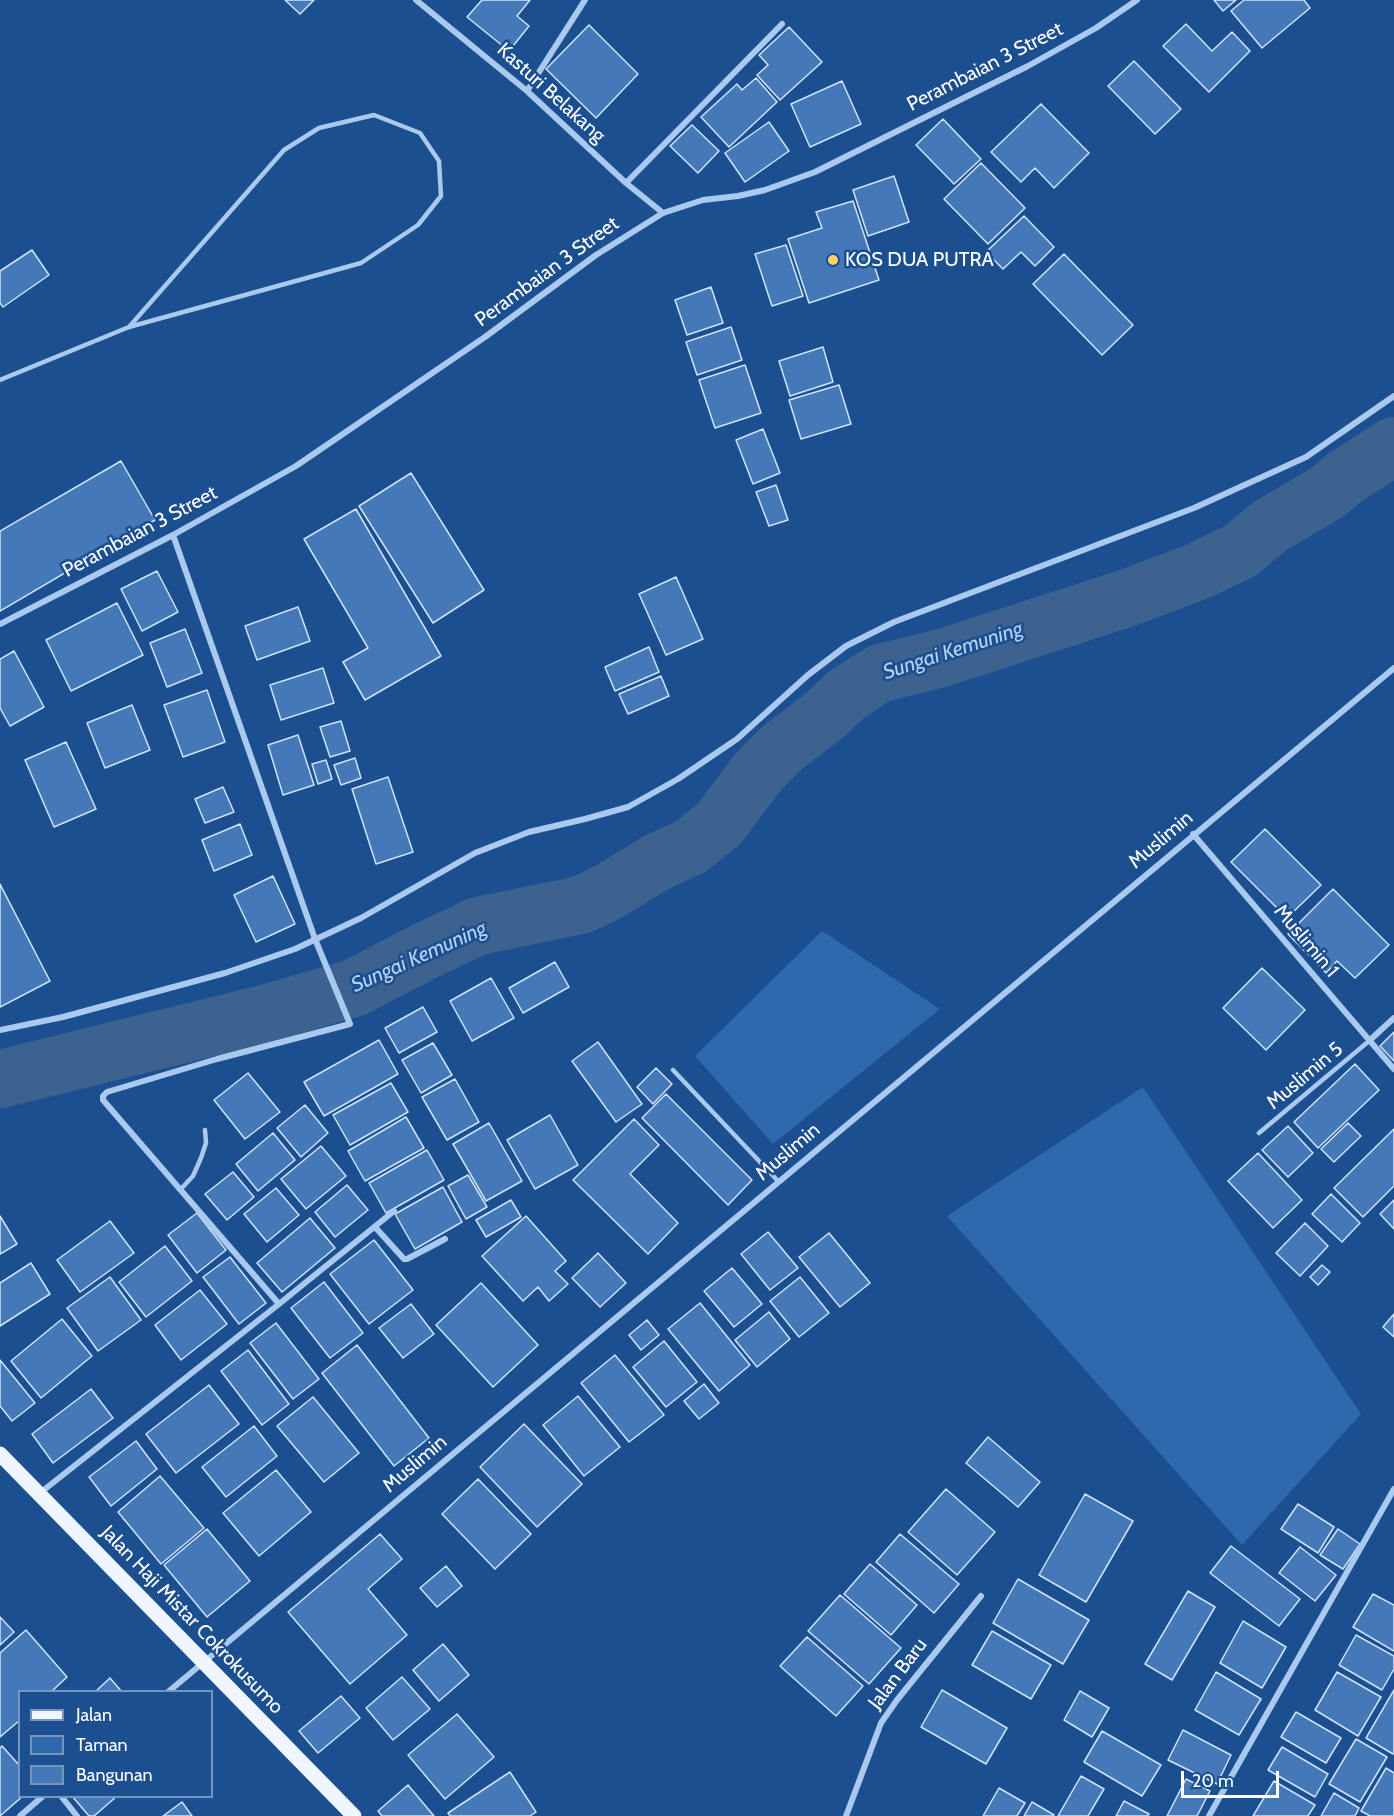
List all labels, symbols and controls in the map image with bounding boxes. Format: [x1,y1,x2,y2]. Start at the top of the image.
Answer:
street label: Perambaian 3 Street [903,17,1067,117]
street label: Kasturi Belakang [492,38,610,148]
street label: Perambaian 3 Street [471,212,623,332]
place label: KOS DUA PUTRA [845,248,994,272]
marker: KOS DUA PUTRA [826,253,840,267]
street label: Perambaian 3 Street [59,481,221,583]
water label: Sungai Kemuning [880,617,1026,685]
street label: Muslimin [1124,806,1198,874]
street label: Muslimin 1 [1269,900,1343,982]
water label: Sungai Kemuning [347,916,491,998]
street label: Muslimin 5 [1262,1037,1348,1115]
street label: Muslimin [751,1118,825,1186]
street label: Muslimin [378,1430,452,1498]
street label: Jalan Haji Mistar Cokrokusumo [96,1521,288,1719]
street label: Jalan Baru [863,1634,933,1714]
legend [18,1690,213,1798]
text: Jalan [76,1704,112,1726]
text: Taman [76,1734,128,1756]
scale bar [1184,1759,1282,1797]
text: Bangunan [76,1764,153,1786]
text: 20 m [1192,1770,1234,1792]

